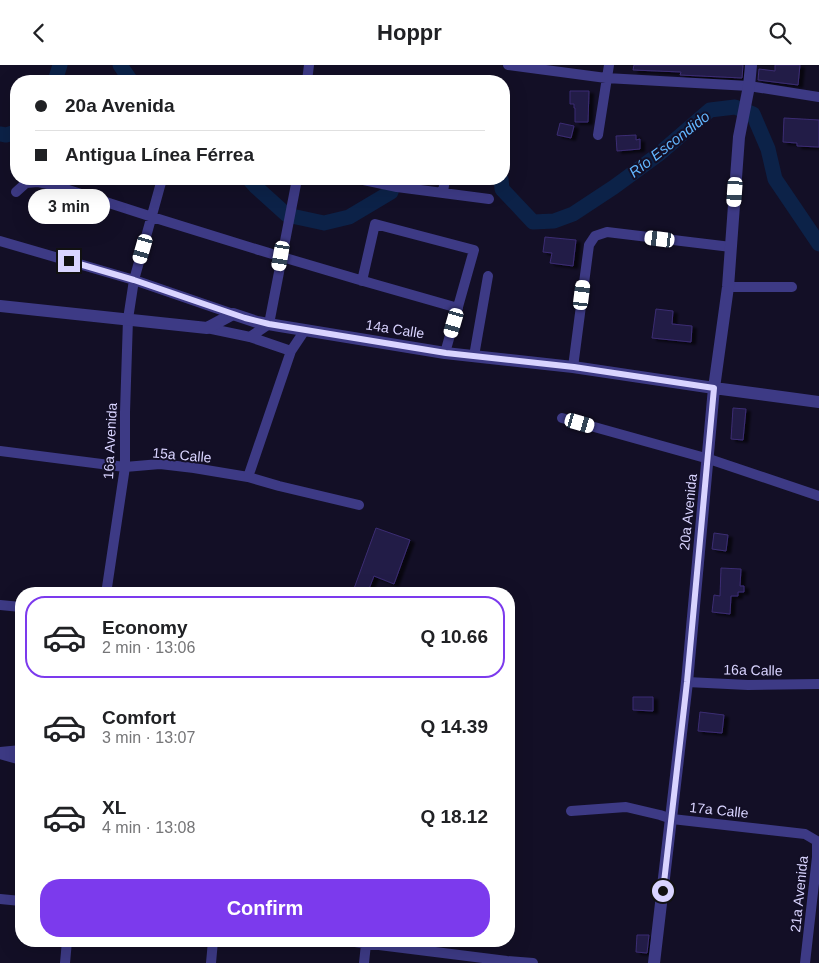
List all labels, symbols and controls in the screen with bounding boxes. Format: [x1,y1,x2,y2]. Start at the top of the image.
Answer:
icon: back [25,19,53,47]
icon: search [766,19,794,47]
text: Hoppr [377,20,442,45]
text: 20a Avenida [65,95,174,116]
water label: Río Escondido [625,107,713,181]
text: Antigua Línea Férrea [65,144,254,165]
car [726,177,743,207]
callout: 3 min [28,189,110,223]
text: 3 min [48,198,90,215]
car [644,230,675,248]
car [131,233,154,265]
car [271,240,290,272]
route end [58,250,80,272]
car [572,279,591,311]
car [442,307,465,339]
street label: 14a Calle [365,316,426,342]
street label: 16a Avenida [100,402,120,480]
car [563,412,596,434]
street label: 15a Calle [152,444,212,466]
street label: 20a Avenida [676,473,700,551]
icon: car [42,615,87,660]
text: Economy [102,617,188,638]
text: Q 10.66 [420,626,488,647]
text: 2 min · 13:06 [102,639,195,656]
street label: 16a Calle [723,661,783,679]
icon: car [42,705,87,750]
text: Comfort [102,707,176,728]
text: Q 14.39 [420,716,488,737]
text: 3 min · 13:07 [102,729,195,746]
icon: car [42,795,87,840]
text: XL [102,797,126,818]
street label: 17a Calle [689,799,749,821]
text: Q 18.12 [420,806,488,827]
text: 4 min · 13:08 [102,819,195,836]
street label: 21a Avenida [787,855,811,933]
button: Confirm [40,879,490,937]
route start [652,880,674,902]

